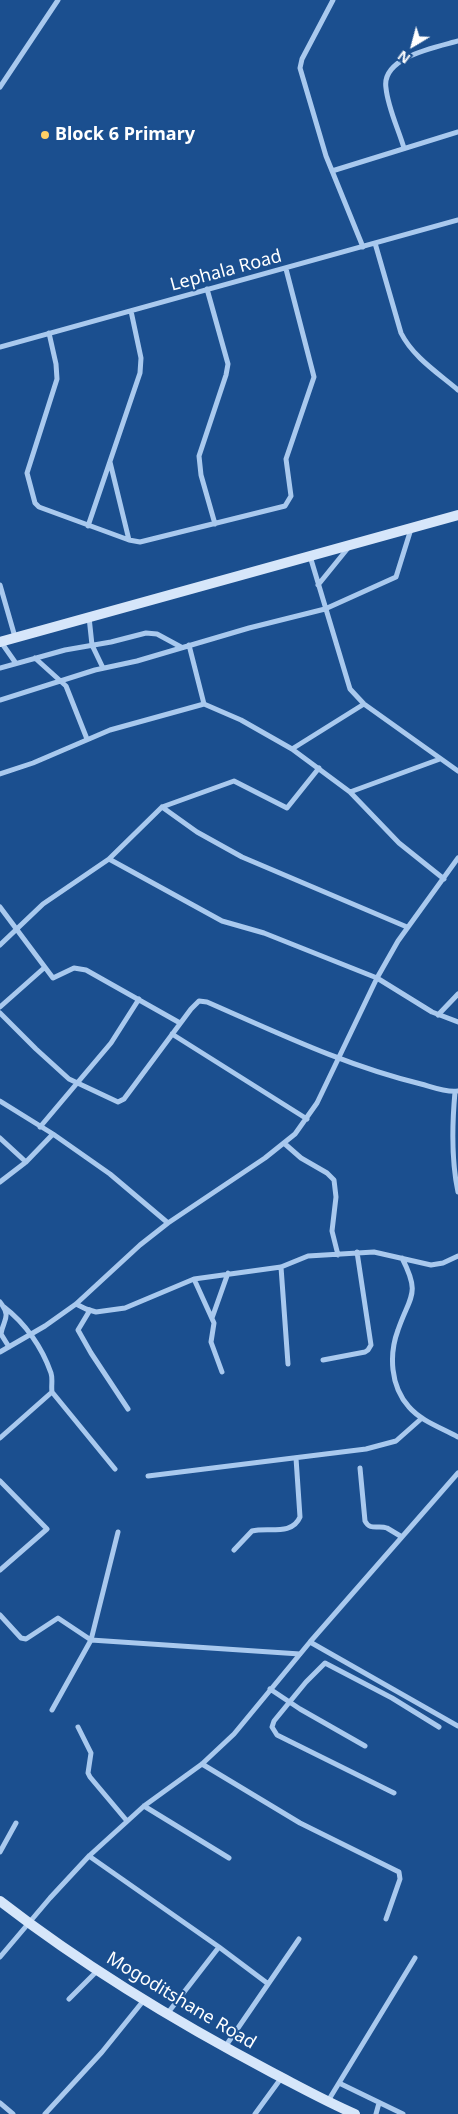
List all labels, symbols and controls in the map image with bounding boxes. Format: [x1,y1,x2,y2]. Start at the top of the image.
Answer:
north arrow [388,20,438,70]
text: N [393,46,414,68]
place label: Block 6 Primary [55,124,195,146]
marker: Block 6 Primary [39,129,51,141]
street label: Lephala Road [168,246,284,296]
street label: Mogoditshane Road [102,1948,260,2054]

